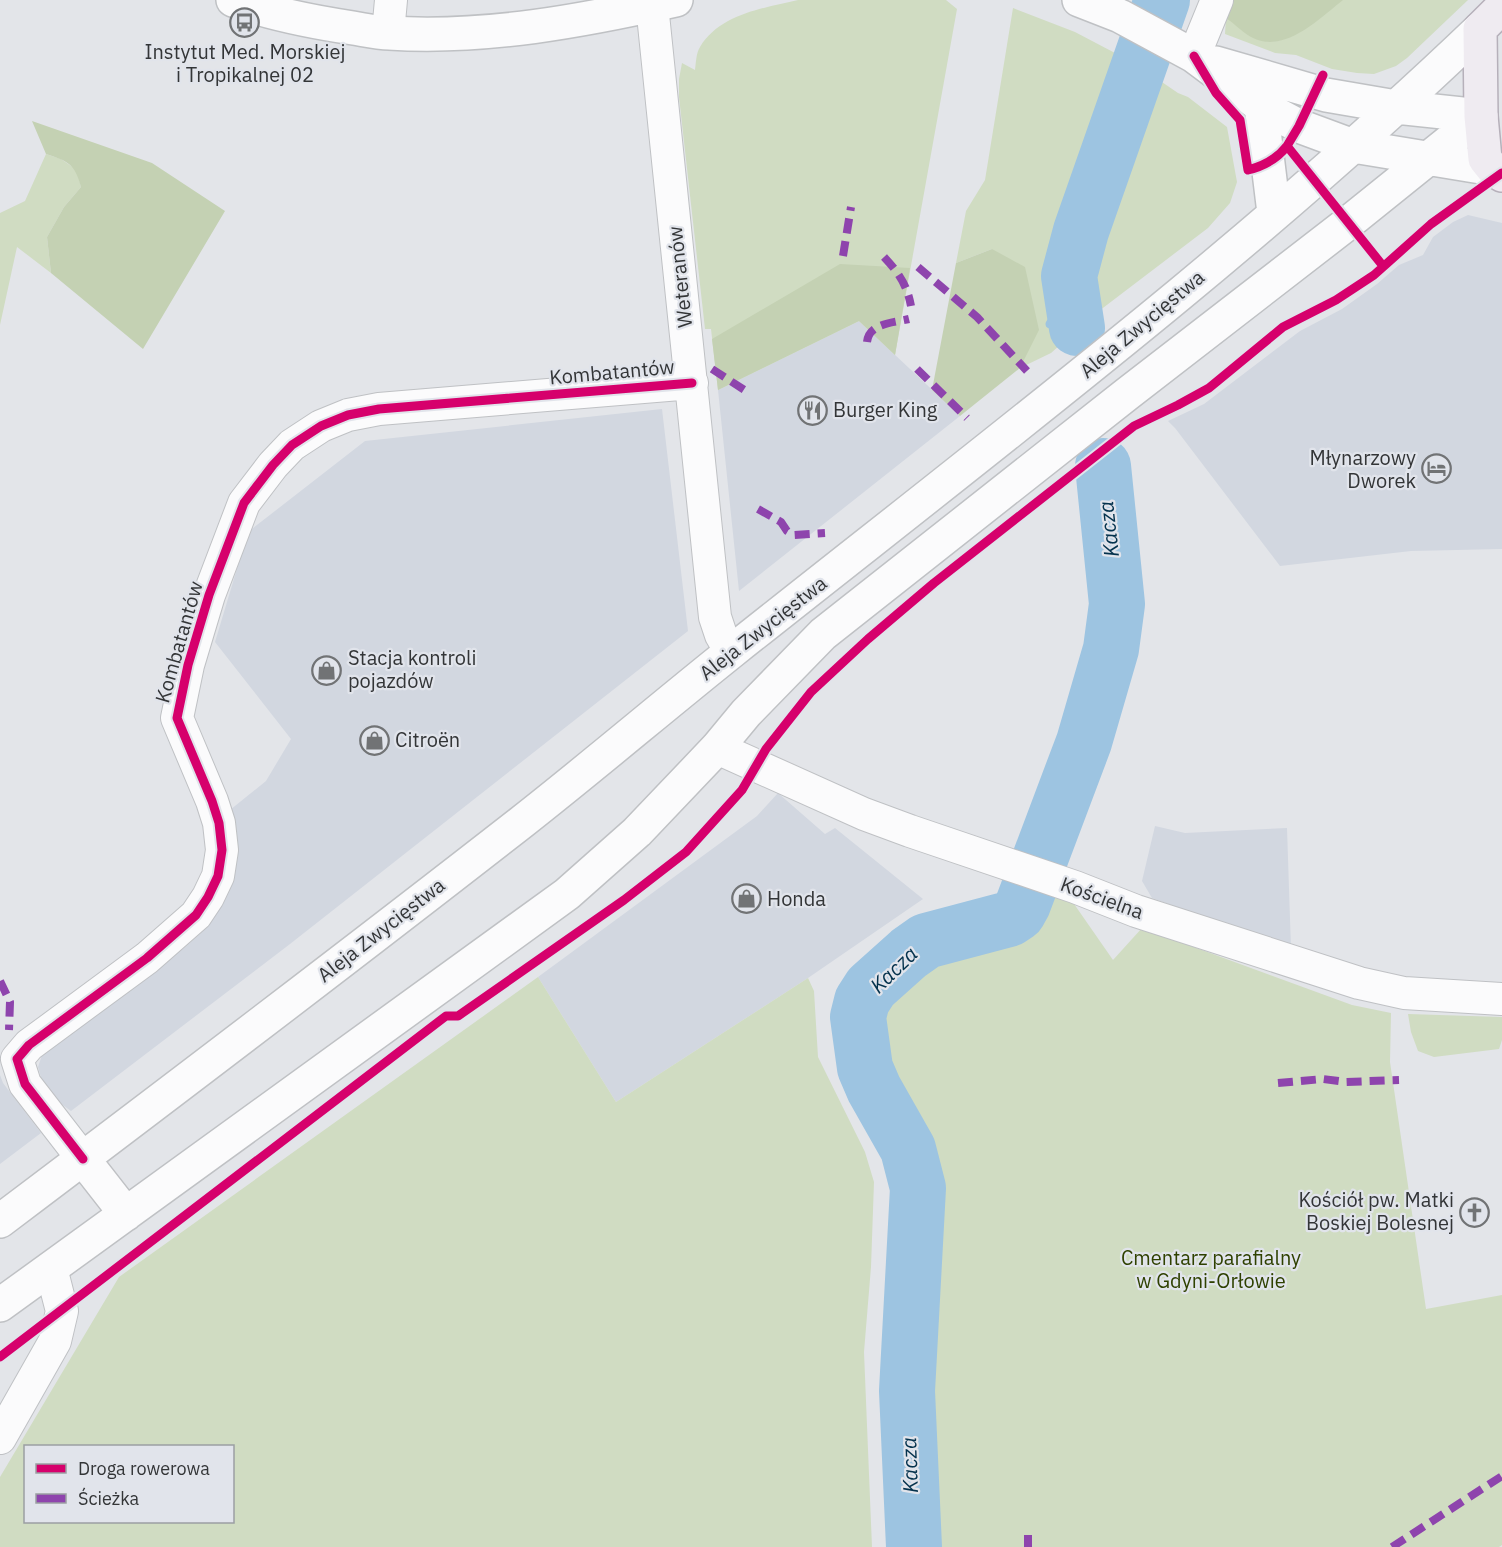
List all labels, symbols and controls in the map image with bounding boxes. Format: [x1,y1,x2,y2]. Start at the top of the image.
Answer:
bus stop icon: Instytut Med. Morskiej i Tropikalnej 02 [229,6,261,38]
place label: Instytut Med. Morskiej i Tropikalnej 02 [144,38,346,88]
street label: Weteranów [661,225,698,329]
street label: Aleja Zwycięstwa [1074,263,1210,384]
street label: Kombatantów [548,353,676,390]
restaurant icon: Burger King [796,394,828,426]
place label: Burger King [833,396,938,423]
place label: Młynarzowy Dworek [1310,444,1416,494]
hotel icon: Młynarzowy Dworek [1421,453,1453,485]
water label: Kacza [1091,500,1125,558]
street label: Aleja Zwycięstwa [693,569,832,686]
street label: Kombatantów [148,578,209,706]
place label: Stacja kontroli pojazdów [348,644,476,694]
shop icon: Stacja kontroli pojazdów [311,654,343,686]
shop icon: Citroën [358,724,390,756]
place label: Citroën [395,726,460,753]
street label: Kościelna [1057,870,1148,925]
street label: Aleja Zwycięstwa [311,871,450,988]
shop icon: Honda [730,883,762,915]
place label: Honda [767,885,826,912]
water label: Kacza [863,940,923,999]
place label: Kościół pw. Matki Boskiej Bolesnej [1298,1186,1454,1236]
church icon: Kościół pw. Matki Boskiej Bolesnej [1459,1196,1491,1228]
park label: Cmentarz parafialny w Gdyni-Orłowie [1121,1244,1301,1294]
water label: Kacza [894,1437,924,1494]
legend [24,1445,234,1523]
text: Droga rowerowa [78,1457,210,1480]
text: Ścieżka [78,1487,140,1510]

